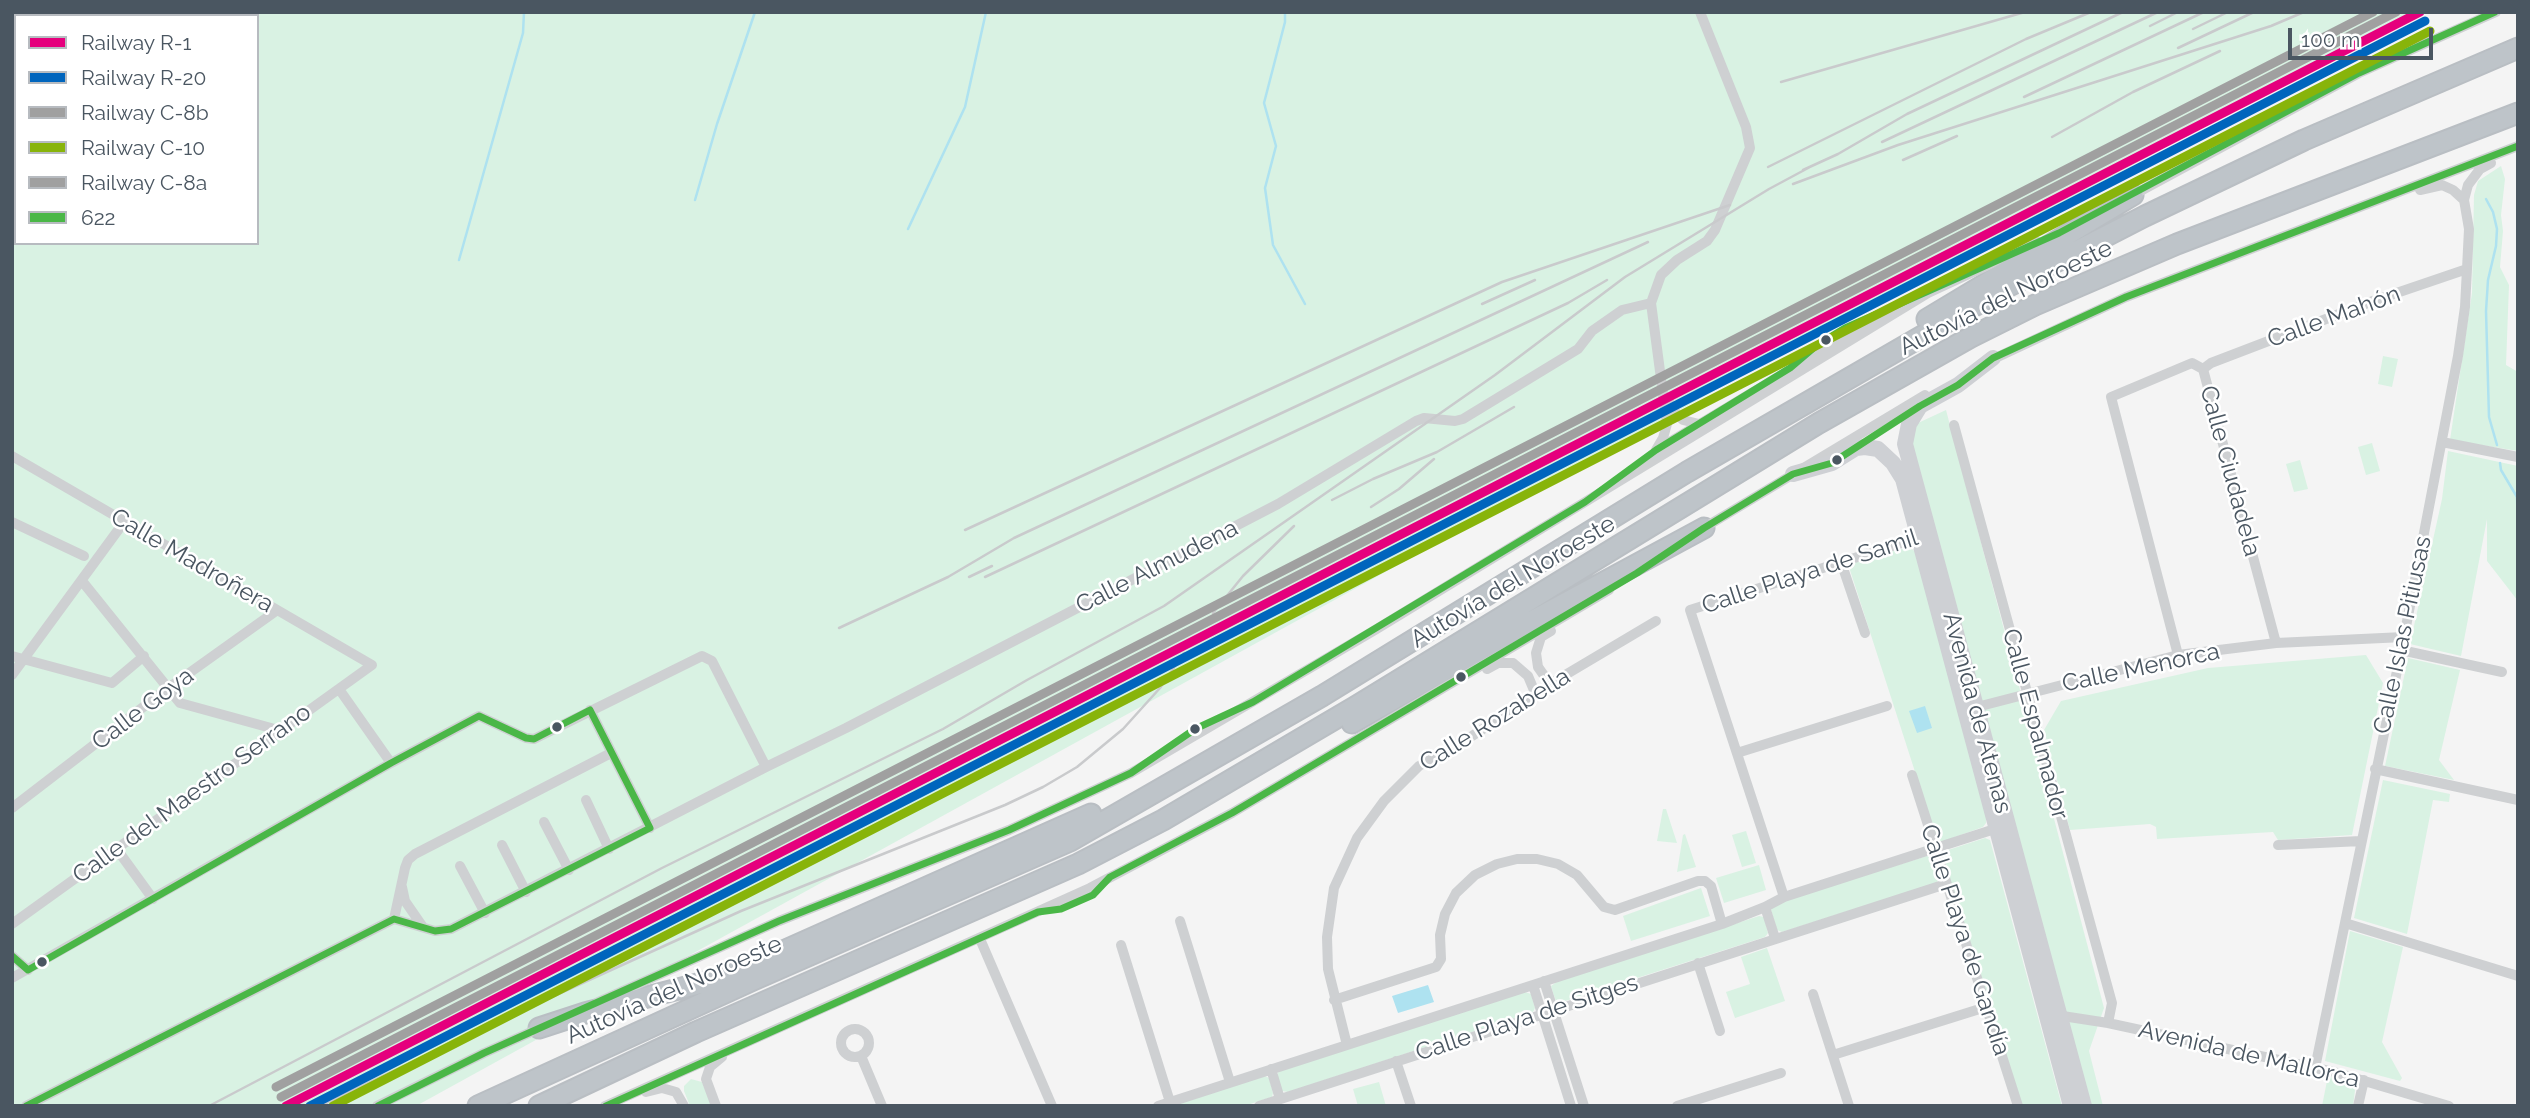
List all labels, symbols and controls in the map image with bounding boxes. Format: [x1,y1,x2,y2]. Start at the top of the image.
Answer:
legend [14,14,259,245]
scale bar [2292,14,2437,58]
text: 100 m [2301,27,2360,52]
text: Railway R-1 [81,30,191,55]
text: Railway R-20 [81,65,206,90]
text: Railway C-8b [81,100,209,125]
text: Railway C-10 [81,135,205,160]
text: Railway C-8a [81,170,207,195]
text: 622 [81,205,116,230]
street label: Autovía del Noroeste [1895,234,2117,362]
street label: Calle Mahón [2264,280,2404,354]
unlabelled marker [1819,333,1833,347]
street label: Calle Ciudadela [2193,383,2267,559]
unlabelled marker [1830,453,1844,467]
street label: Calle Madroñera [105,503,279,619]
street label: Autovía del Noroeste [1406,510,1620,654]
street label: Calle Almudena [1071,514,1243,620]
street label: Calle Playa de Samil [1698,523,1922,621]
street label: Calle Islas Pitiusas [2368,533,2438,737]
street label: Avenida de Atenas [1936,609,2018,817]
street label: Calle Espalmador [1996,626,2074,822]
street label: Calle Menorca [2060,637,2222,699]
street label: Calle Goya [87,662,199,756]
street label: Calle Rozabella [1414,662,1576,778]
unlabelled marker [1454,670,1468,684]
street label: Calle del Maestro Serrano [67,698,317,890]
unlabelled marker [550,720,564,734]
unlabelled marker [1188,722,1202,736]
street label: Calle Playa de Gandía [1914,821,2016,1059]
street label: Autovía del Noroeste [562,929,786,1051]
unlabelled marker [35,955,49,969]
street label: Calle Playa de Sitges [1412,968,1642,1068]
street label: Avenida de Mallorca [2136,1016,2362,1094]

